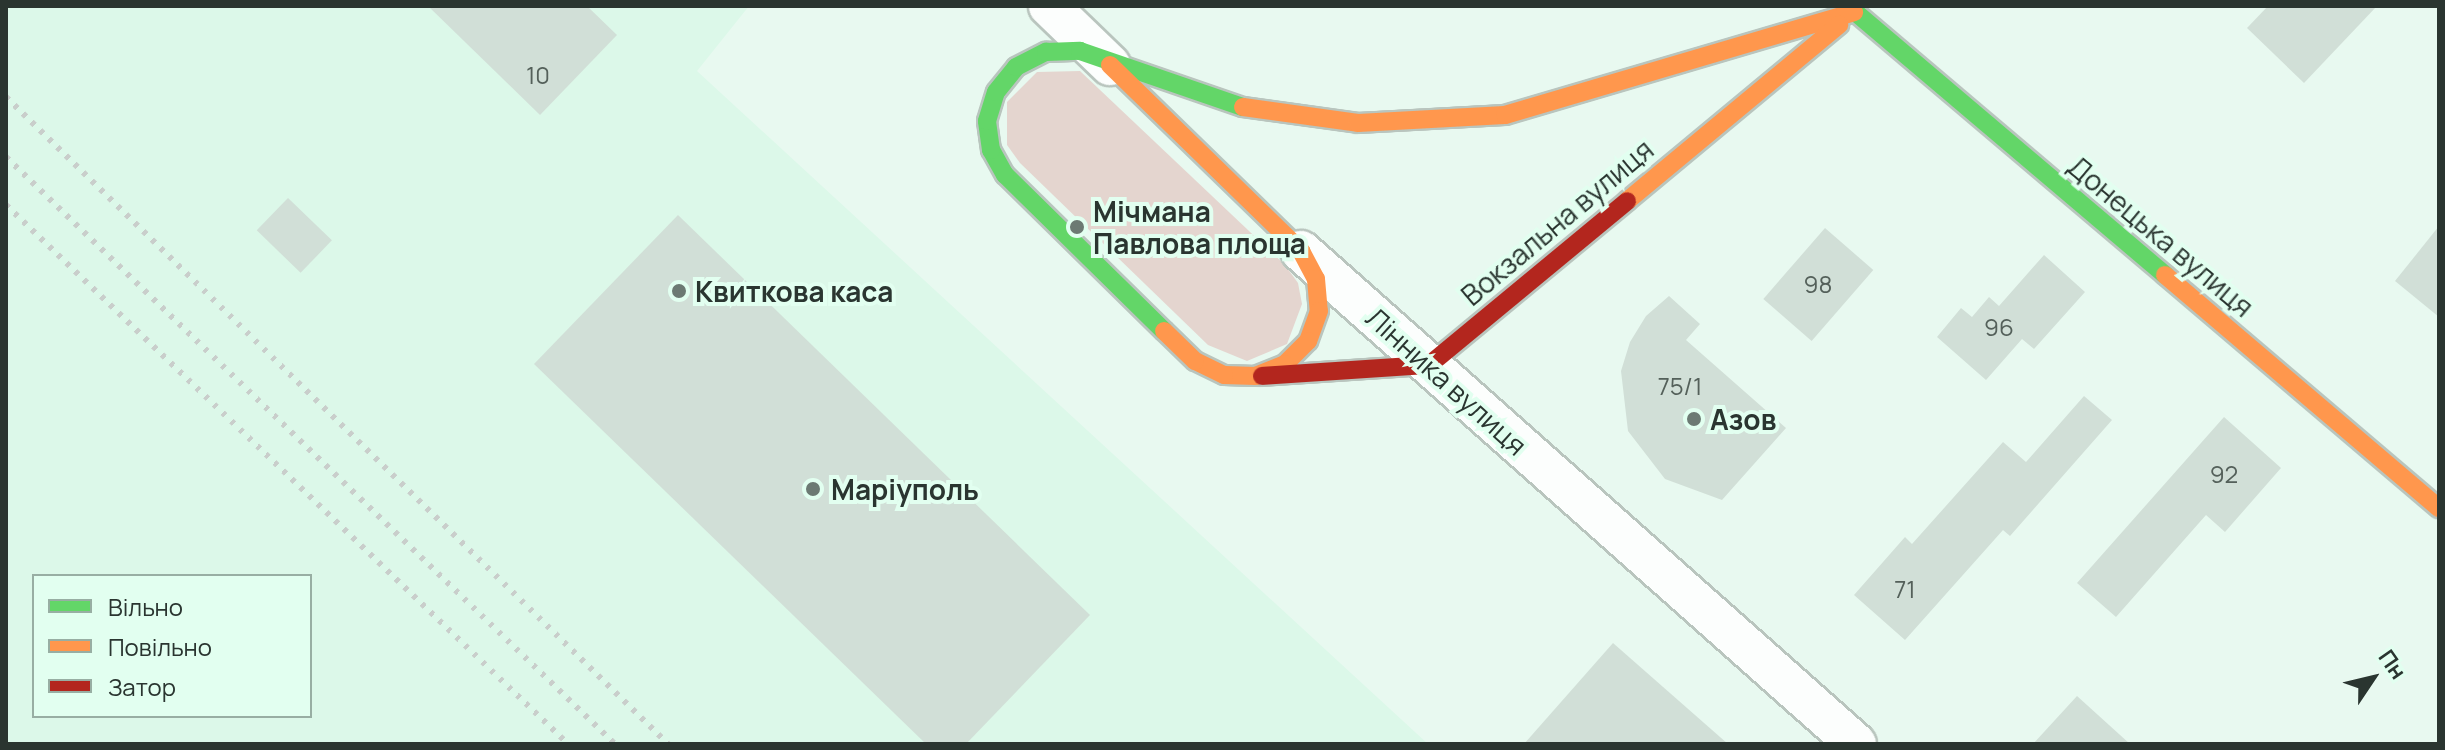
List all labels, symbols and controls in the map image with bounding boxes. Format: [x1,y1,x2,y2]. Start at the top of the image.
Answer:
house number: 10 [526,61,550,89]
street label: Вокзальна вулиця [1454,132,1660,312]
street label: Донецька вулиця [2062,149,2260,323]
place label: Мічмана Павлова площа [1093,194,1306,260]
marker: Мічмана Павлова площа [1068,218,1086,236]
house number: 98 [1804,270,1832,298]
place label: Квиткова каса [695,274,893,308]
marker: Квиткова каса [670,282,688,300]
street label: Лінника вулиця [1360,300,1534,462]
house number: 96 [1984,313,2014,341]
house number: 75/1 [1658,372,1702,400]
place label: Азов [1710,402,1776,436]
marker: Азов [1685,410,1703,428]
house number: 92 [2210,460,2238,488]
place label: Маріуполь [831,472,979,506]
marker: Маріуполь [802,478,824,500]
legend [32,574,312,718]
house number: 71 [1894,575,1916,603]
text: Вільно [108,590,183,623]
text: Повільно [108,630,212,663]
north arrow [2333,638,2413,718]
text: Пн [2372,643,2413,685]
text: Затор [108,670,176,703]

